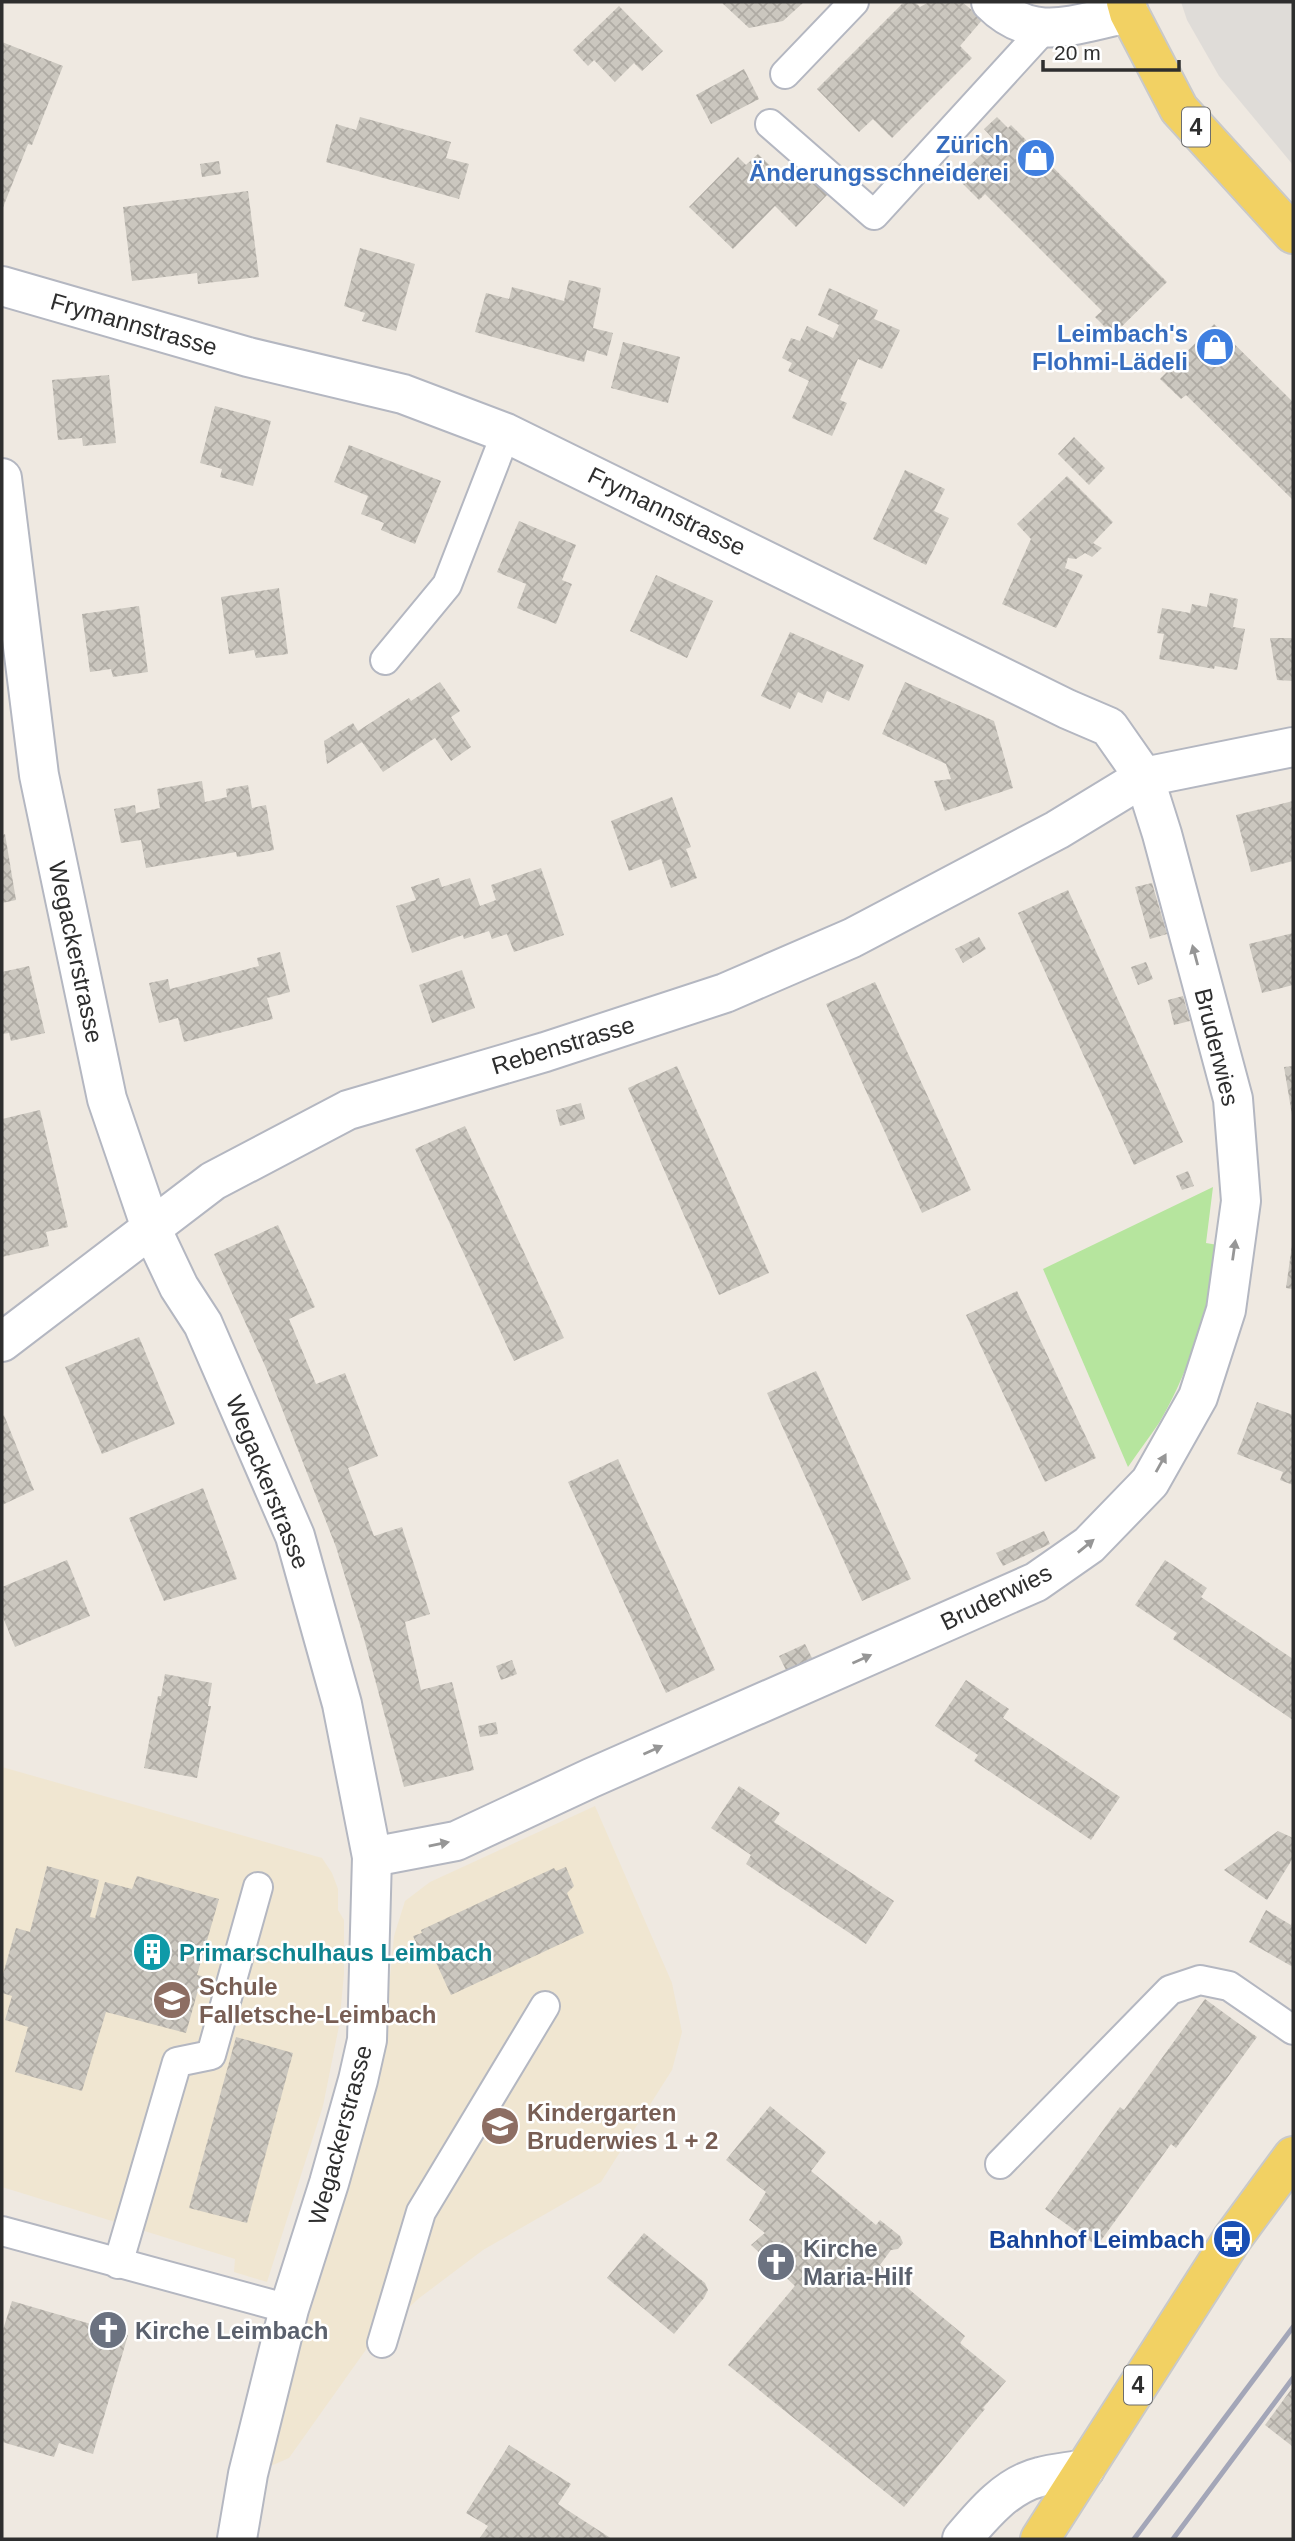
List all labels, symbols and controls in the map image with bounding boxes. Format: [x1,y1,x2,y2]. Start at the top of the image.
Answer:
scale bar [1043,28,1180,72]
text: 20 m [1054,41,1101,64]
road number: 4 [1182,108,1210,146]
place label: Zürich Änderungsschneiderei [749,131,1009,186]
shop icon: Zürich Änderungsschneiderei [1015,137,1057,179]
street label: Frymannstrasse [48,287,220,361]
place label: Leimbach's Flohmi-Lädeli [1032,320,1188,375]
shop icon: Leimbach's Flohmi-Lädeli [1194,326,1236,368]
street label: Frymannstrasse [584,461,750,561]
street label: Wegackerstrasse [44,859,108,1045]
one-way arrow [1189,944,1199,965]
street label: Bruderwies [1189,985,1245,1109]
street label: Rebenstrasse [488,1010,638,1080]
one-way arrow [1229,1239,1240,1261]
street label: Wegackerstrasse [221,1391,315,1573]
one-way arrow [1155,1453,1167,1473]
one-way arrow [1077,1539,1095,1554]
street label: Bruderwies [936,1559,1056,1635]
one-way arrow [851,1653,872,1664]
one-way arrow [643,1744,664,1755]
one-way arrow [428,1838,450,1849]
building icon: Primarschulhaus Leimbach [131,1931,173,1973]
place label: Primarschulhaus Leimbach [179,1939,492,1966]
place label: Schule Falletsche-Leimbach [199,1973,436,2028]
school or university icon: Schule Falletsche-Leimbach [151,1979,193,2021]
street label: Wegackerstrasse [303,2042,377,2228]
place label: Kindergarten Bruderwies 1 + 2 [527,2099,718,2154]
school or university icon: Kindergarten Bruderwies 1 + 2 [479,2105,521,2147]
bus stop icon: Bahnhof Leimbach [1211,2218,1253,2260]
place label: Bahnhof Leimbach [989,2226,1205,2253]
place label: Kirche Maria-Hilf [803,2235,913,2290]
church icon: Kirche Maria-Hilf [755,2241,797,2283]
church icon: Kirche Leimbach [87,2309,129,2351]
place label: Kirche Leimbach [135,2317,328,2344]
road number: 4 [1124,2366,1152,2404]

